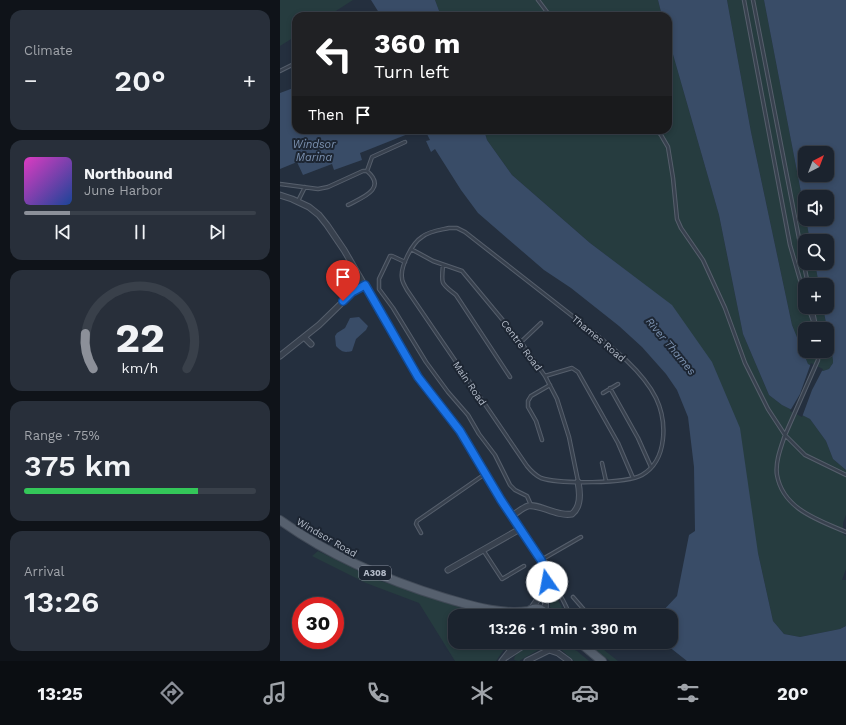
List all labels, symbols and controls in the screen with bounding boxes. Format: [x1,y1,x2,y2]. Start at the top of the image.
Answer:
text: 360 m [374,27,460,60]
icon: left [308,28,360,80]
text: Climate [24,43,73,58]
text: Turn left [374,61,449,82]
text: 20° [114,63,166,98]
text: − [24,68,37,93]
text: + [243,68,256,93]
icon: arrive [352,104,374,126]
text: Then [308,106,344,124]
water label: Windsor Marina [293,138,336,164]
north arrow [798,146,834,182]
map controls [798,146,834,358]
text: Northbound [84,165,173,183]
text: June Harbor [84,183,163,198]
button: sound [798,190,834,226]
icon: previous [52,221,74,243]
icon: pause [129,221,151,243]
icon: next [206,221,228,243]
button: search [798,234,834,270]
pin [326,260,360,301]
icon: arrive [332,266,354,288]
button: + [798,278,834,314]
text: 22 [115,312,165,361]
street label: Thames Road [570,313,628,364]
water label: River Thames [643,315,699,378]
street label: Centre Road [499,318,544,373]
button: − [798,322,834,358]
text: km/h [122,359,158,375]
street label: Main Road [451,359,488,407]
text: Range · 75% [24,428,100,443]
text: 375 km [24,448,131,483]
street label: Windsor Road [295,516,359,559]
position arrow [526,561,568,603]
text: Arrival [24,564,65,579]
road number: A308 [359,566,391,580]
text: 13:26 [24,584,99,619]
speed limit sign: 30 [292,597,344,649]
text: 13:26 · 1 min · 390 m [489,620,637,638]
icon: directions [158,679,186,707]
icon: music [261,679,289,707]
icon: phone [364,679,392,707]
icon: climate [468,679,496,707]
icon: car [571,679,599,707]
icon: filters [674,679,702,707]
text: 13:25 [38,683,83,704]
text: 20° [777,683,808,704]

